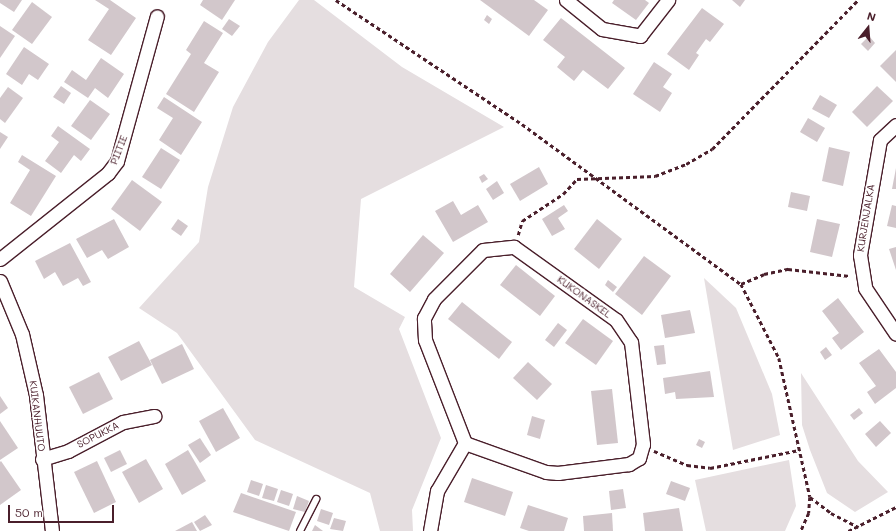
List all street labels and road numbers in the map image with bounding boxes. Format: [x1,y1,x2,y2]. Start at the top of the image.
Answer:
street label: PIITIE [108,134,130,166]
street label: KURJENJALKA [855,183,877,253]
street label: KUKONASKEL [555,273,613,321]
street label: KUIKANHUUTO [27,380,47,452]
street label: SOPUKKA [75,419,121,451]

